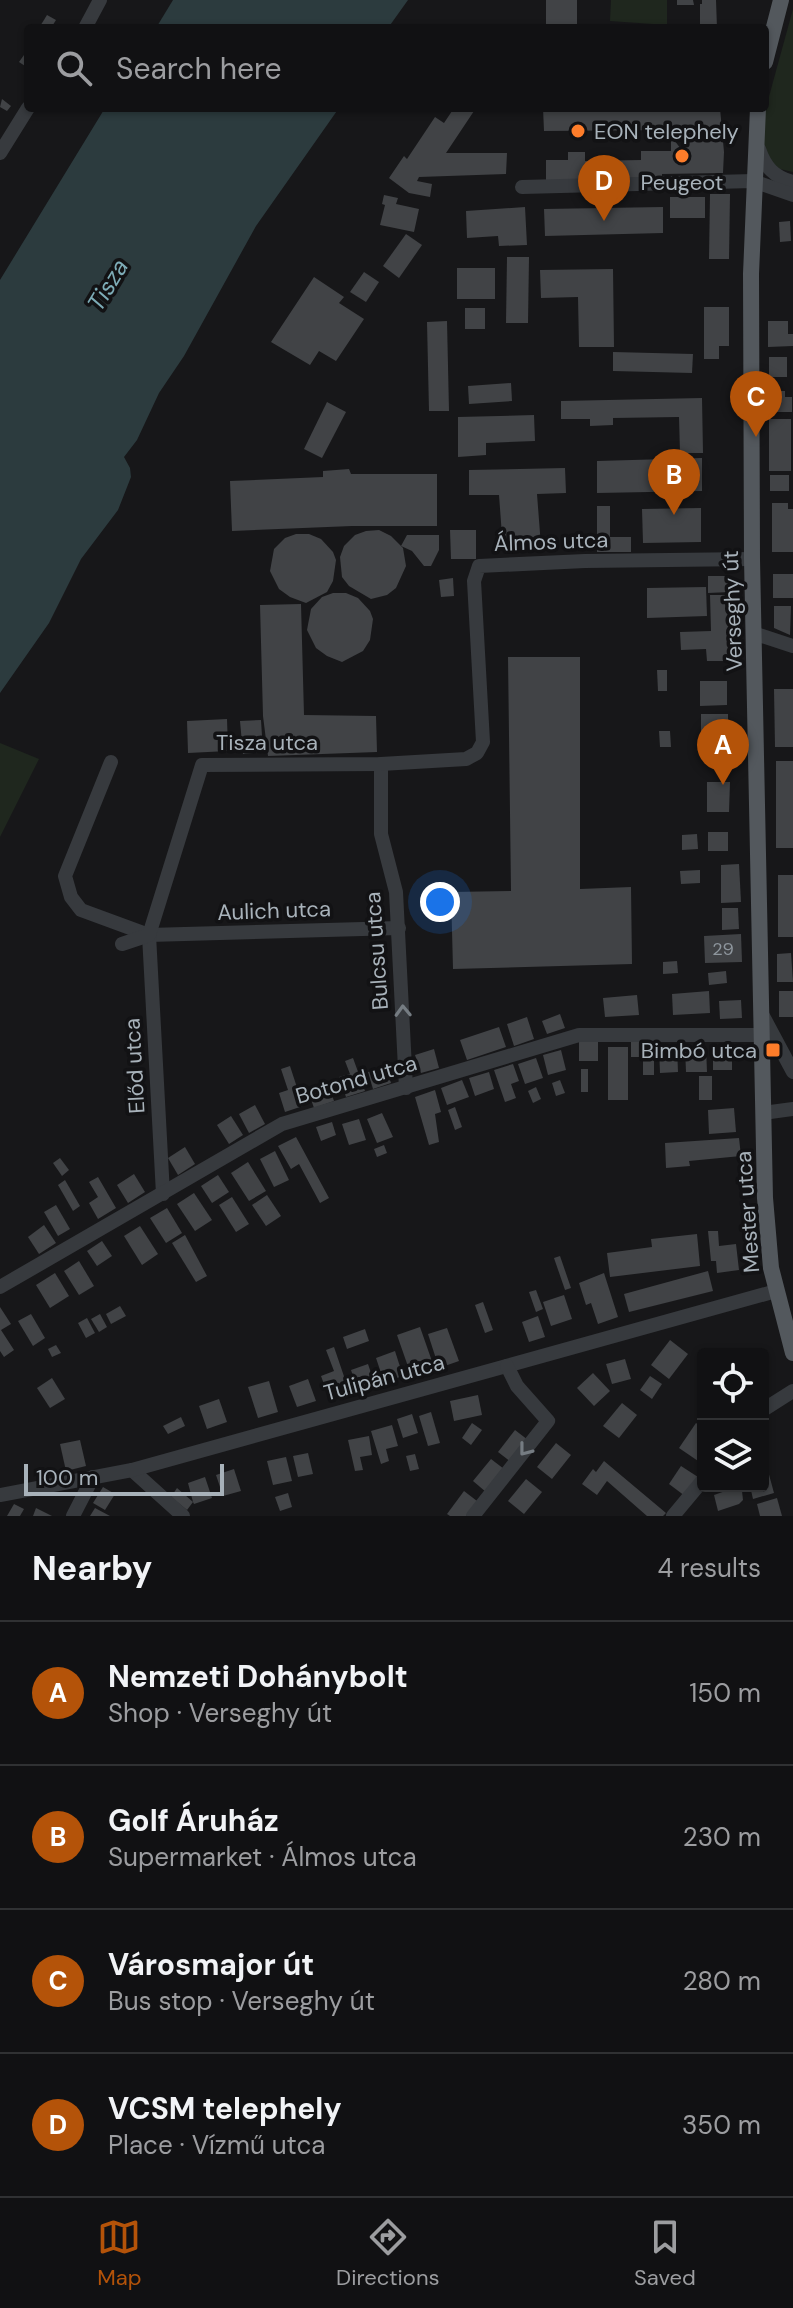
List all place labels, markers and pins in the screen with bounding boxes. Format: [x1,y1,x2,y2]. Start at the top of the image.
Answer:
place label: EON telephely [594,117,739,146]
marker: EON telephely [569,122,587,140]
marker: Peugeot [673,147,691,165]
pin: D [578,155,630,221]
place label: Peugeot [641,168,723,197]
pin: C [730,371,782,437]
pin: B [648,449,700,515]
pin: A [697,719,749,785]
place label: Bimbó utca [641,1036,757,1065]
marker: Bimbó utca [764,1041,782,1059]

